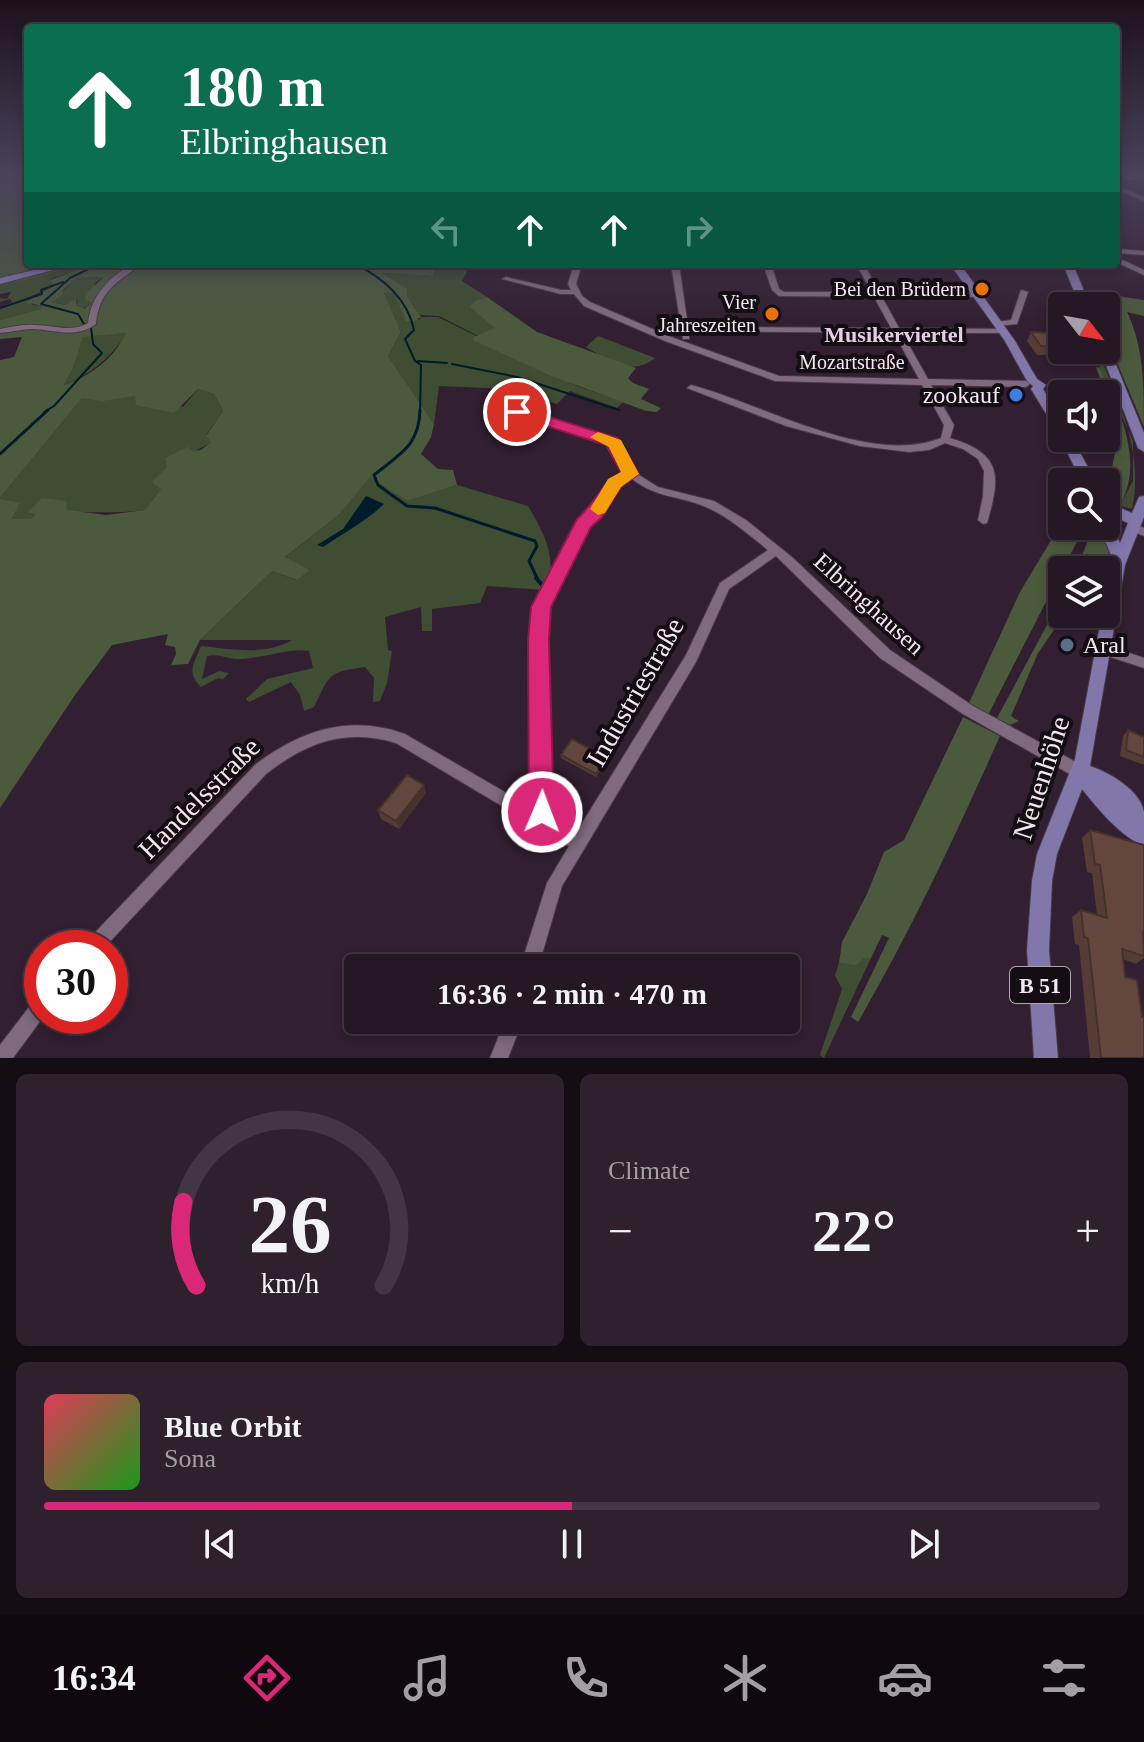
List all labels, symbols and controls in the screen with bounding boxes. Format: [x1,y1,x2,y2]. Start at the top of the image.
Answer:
icon: ahead [48,56,152,160]
text: 180 m [180,56,325,118]
text: Elbringhausen [180,122,388,162]
icon: left [424,208,468,252]
icon: ahead [508,208,552,252]
icon: ahead [592,208,636,252]
icon: right [676,208,720,252]
place label: Bei den Brüdern [834,278,966,300]
marker: Bei den Brüdern [973,280,991,298]
place label: Vier Jahreszeiten [658,291,756,336]
north arrow [1048,292,1120,364]
map controls [1048,292,1120,628]
marker: Vier Jahreszeiten [763,305,781,323]
district label: Musikerviertel [824,322,964,347]
street label: Mozartstraße [799,351,905,373]
pin [483,378,551,446]
button: sound [1048,380,1120,452]
place label: zookauf [923,382,1000,408]
marker: zookauf [1007,386,1025,404]
icon: arrive [495,390,539,434]
button: search [1048,468,1120,540]
street label: Elbringhausen [809,548,929,660]
button: layers [1048,556,1120,628]
street label: Industriestraße [580,612,690,772]
place label: Aral [1083,632,1126,658]
marker: Aral [1058,636,1076,654]
street label: Neuenhöhe [1007,713,1075,843]
street label: Handelsstraße [132,731,266,865]
position arrow [500,770,584,854]
speed limit sign: 30 [24,930,128,1034]
road number: B 51 [1010,967,1070,1003]
text: 16:36 · 2 min · 470 m [437,977,707,1010]
text: Climate [608,1156,690,1185]
text: 26 [248,1178,332,1270]
text: 22° [812,1198,896,1264]
text: − [608,1207,633,1256]
text: + [1075,1207,1100,1256]
text: km/h [261,1268,319,1299]
text: Blue Orbit [164,1410,302,1443]
text: Sona [164,1444,216,1473]
icon: previous [198,1522,242,1566]
icon: pause [550,1522,594,1566]
icon: next [902,1522,946,1566]
icon: directions [239,1650,295,1706]
icon: music [399,1650,455,1706]
icon: phone [558,1650,614,1706]
icon: climate [717,1650,773,1706]
icon: car [877,1650,933,1706]
icon: filters [1036,1650,1092,1706]
text: 16:34 [52,1658,136,1698]

